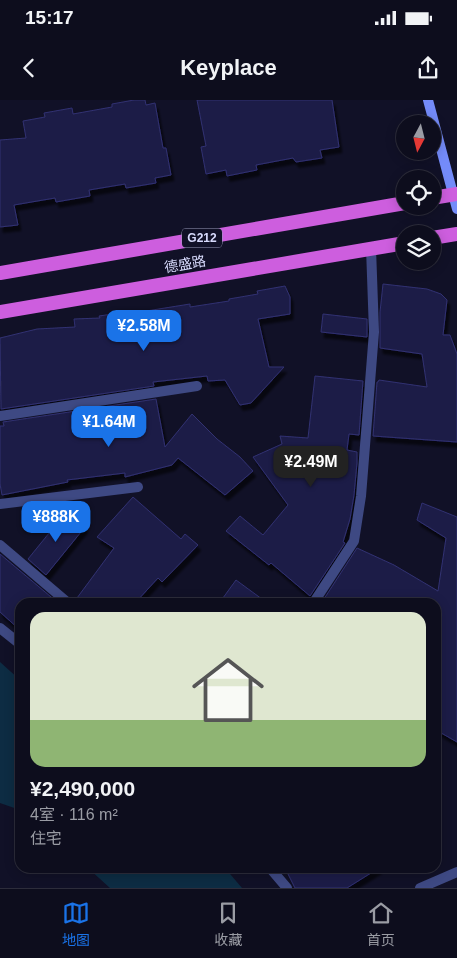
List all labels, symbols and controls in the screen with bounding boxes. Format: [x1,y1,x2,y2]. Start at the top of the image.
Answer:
text: 15:17 [25,7,74,28]
icon: back [15,54,43,82]
icon: share [414,54,442,82]
text: Keyplace [180,55,277,80]
north arrow [396,115,441,160]
map controls [396,115,441,270]
button: locate [396,170,441,215]
button: layers [396,225,441,270]
road number: G212 [182,228,222,248]
street label: 德盛路 [163,252,207,276]
pin: ¥2.58M [103,310,185,352]
text: ¥2.58M [117,317,171,334]
pin: ¥1.64M [68,406,150,448]
text: ¥1.64M [82,413,136,430]
pin: ¥2.49M [270,446,352,488]
text: ¥2.49M [284,453,338,470]
pin: ¥888K [21,500,91,543]
text: ¥888K [32,508,80,525]
icon: home [183,645,273,735]
text: ¥2,490,000 [30,777,135,800]
text: 4室 · 116 m² [30,806,118,823]
text: 住宅 [30,830,62,847]
tab: 地图 [62,899,90,949]
tab: 收藏 [214,899,242,949]
tab: 首页 [367,899,395,949]

